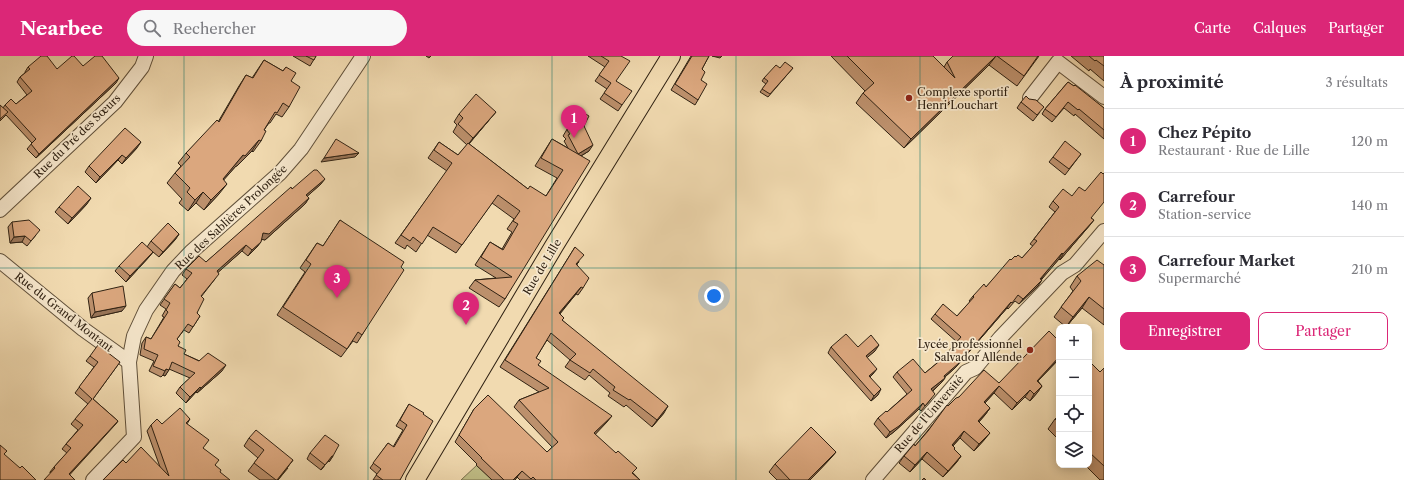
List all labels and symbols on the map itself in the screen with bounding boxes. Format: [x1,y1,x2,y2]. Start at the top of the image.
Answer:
place label: Complexe sportif Henri Louchart [917,85,1010,112]
street label: Rue du Pré des Sœurs [31,91,123,181]
marker: Complexe sportif Henri Louchart [904,93,914,103]
pin: 1 [561,105,587,138]
street label: Rue des Sablières Prolongée [172,161,290,273]
street label: Rue de Lille [520,236,564,298]
pin: 3 [324,265,350,298]
street label: Rue du Grand Montant [12,269,116,355]
your location [704,286,724,306]
pin: 2 [453,292,479,325]
place label: Lycée professionnel Salvador Allende [918,337,1023,364]
marker: Lycée professionnel Salvador Allende [1025,345,1035,355]
street label: Rue de l'Université [891,372,967,456]

